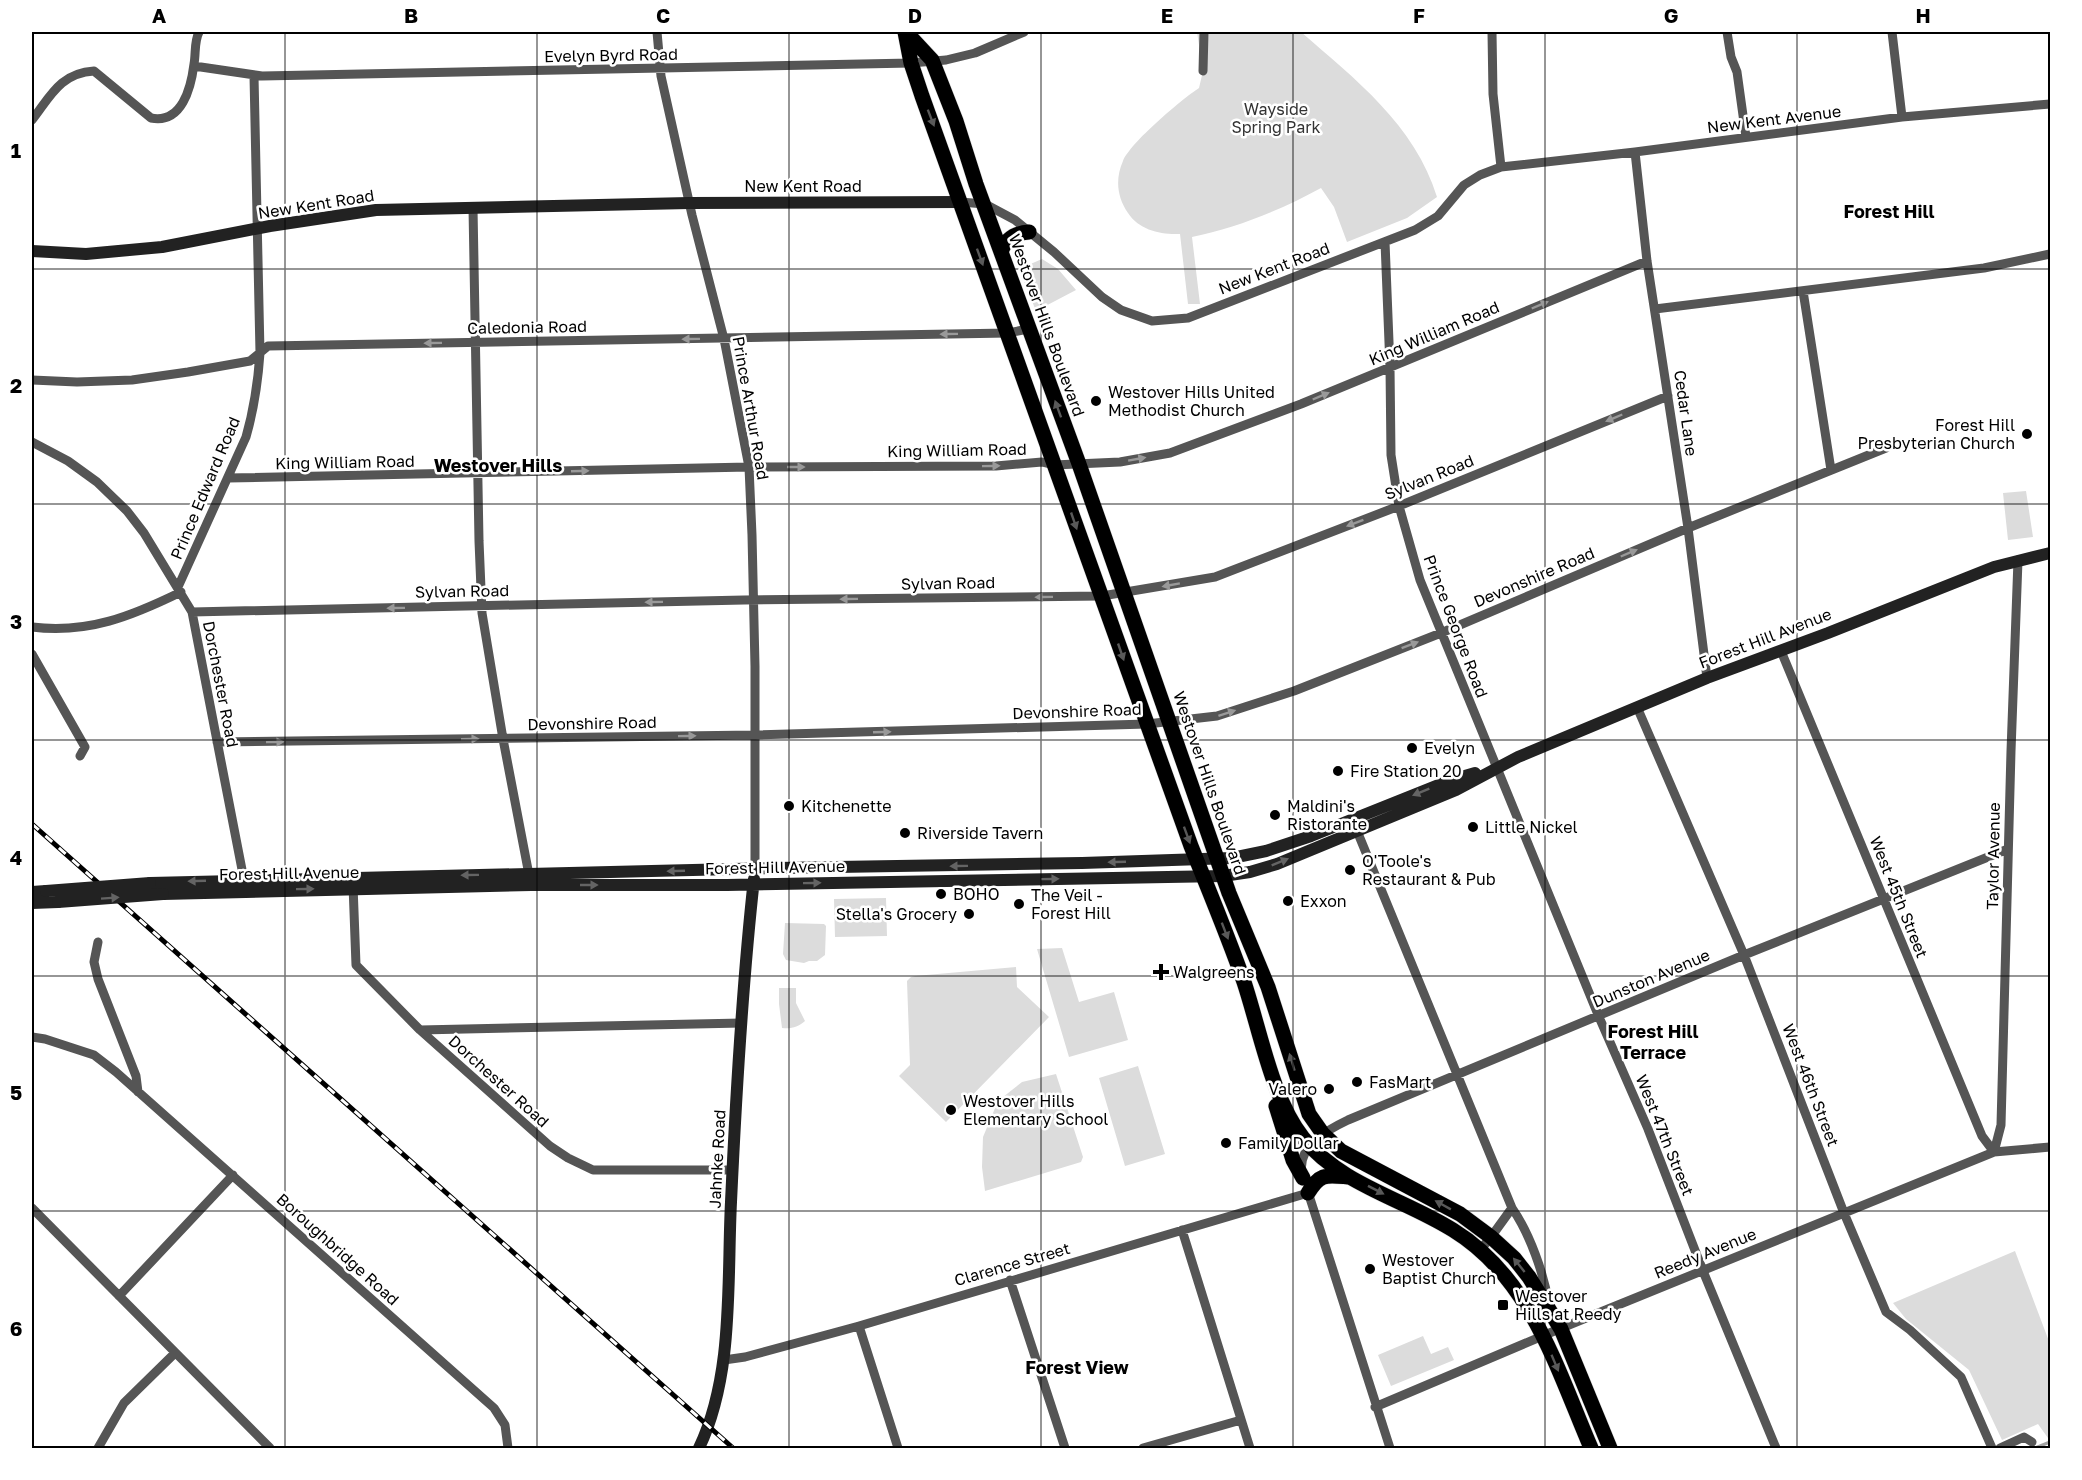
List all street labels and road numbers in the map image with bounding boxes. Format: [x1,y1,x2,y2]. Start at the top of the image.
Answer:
street label: Evelyn Byrd Road [544,44,678,66]
street label: New Kent Avenue [1706,101,1842,137]
street label: New Kent Road [744,176,862,196]
street label: New Kent Road [256,185,376,223]
street label: Westover Hills Boulevard [1005,231,1089,419]
street label: New Kent Road [1216,238,1332,298]
street label: King William Road [1366,297,1502,369]
street label: Caledonia Road [467,316,587,338]
street label: Prince Arthur Road [729,335,773,481]
street label: Cedar Lane [1670,369,1702,457]
street label: Prince Edward Road [166,414,244,562]
street label: King William Road [887,439,1027,461]
street label: Sylvan Road [1381,450,1477,504]
street label: King William Road [275,451,415,473]
street label: Devonshire Road [1471,543,1597,611]
street label: Prince George Road [1420,552,1492,700]
street label: Sylvan Road [901,572,995,594]
street label: Sylvan Road [415,580,509,602]
street label: Forest Hill Avenue [1696,604,1834,672]
street label: Dorchester Road [199,619,243,749]
street label: Westover Hills Boulevard [1169,689,1251,877]
street label: Devonshire Road [1012,699,1142,723]
street label: Devonshire Road [527,712,657,734]
street label: Taylor Avenue [1982,802,2004,910]
street label: West 45th Street [1865,833,1933,961]
street label: Forest Hill Avenue [705,856,845,878]
street label: Forest Hill Avenue [219,862,359,884]
street label: Dunston Avenue [1589,944,1713,1012]
street label: West 46th Street [1778,1021,1844,1149]
street label: Dorchester Road [445,1031,553,1131]
street label: West 47th Street [1632,1072,1698,1198]
street label: Jahnke Road [704,1109,730,1209]
street label: Boroughbridge Road [273,1189,403,1309]
street label: Reedy Avenue [1651,1223,1759,1283]
street label: Clarence Street [952,1238,1072,1290]

